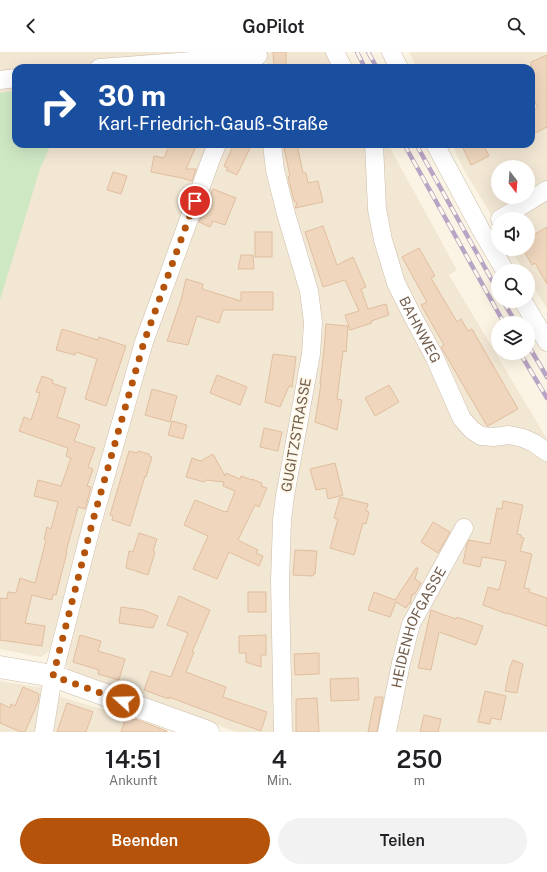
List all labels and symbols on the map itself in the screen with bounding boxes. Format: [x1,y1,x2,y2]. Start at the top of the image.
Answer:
north arrow [491,160,535,204]
pin [178,184,212,218]
street label: BAHNWEG [396,294,444,365]
street label: GUGITZSTRASSE [278,377,314,493]
street label: HEIDENHOFGASSE [388,564,449,689]
position arrow [102,680,144,722]

